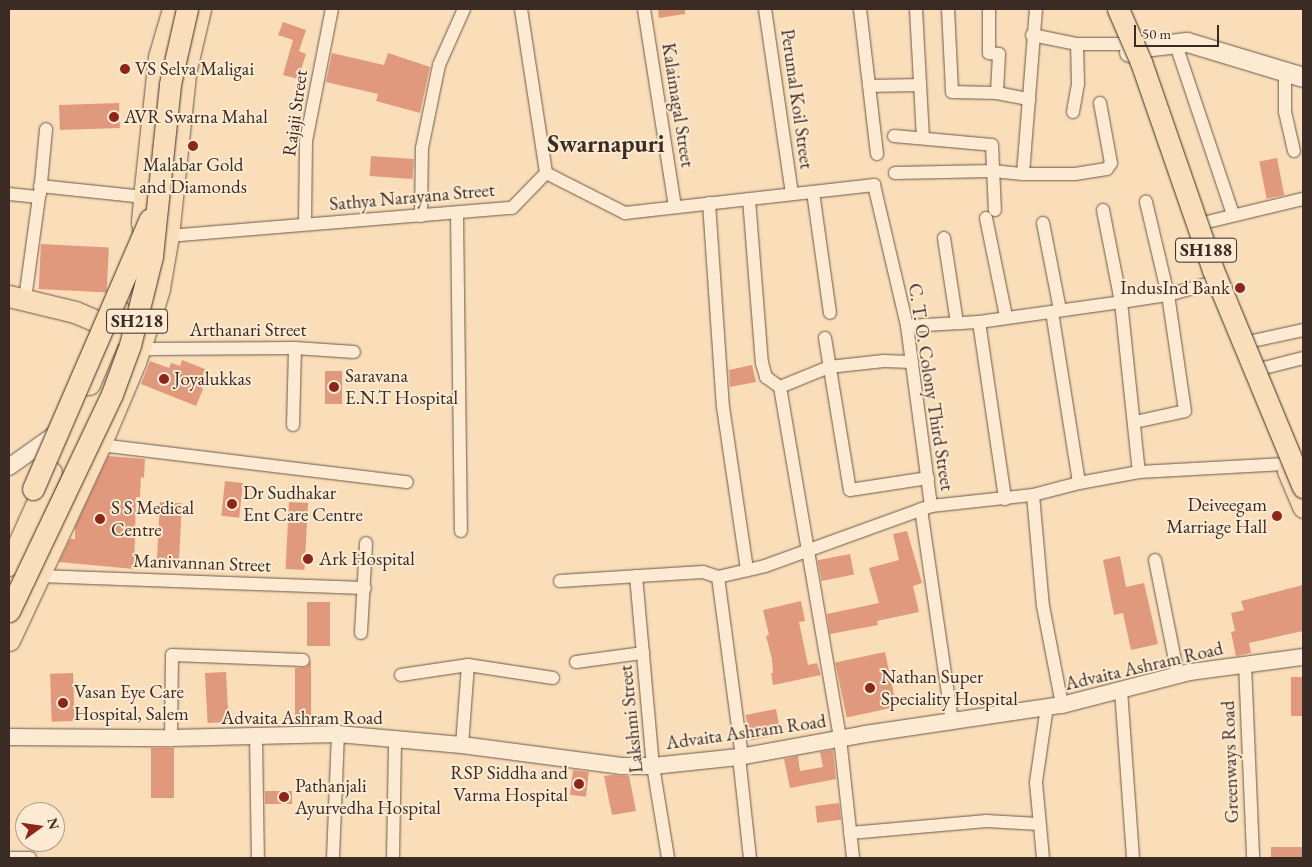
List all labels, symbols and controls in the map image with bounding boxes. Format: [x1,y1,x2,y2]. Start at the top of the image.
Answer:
scale bar [1137,15,1222,47]
text: 50 m [1142,24,1171,43]
street label: Perumal Koil Street [776,28,818,170]
street label: Kalaimagal Street [657,41,699,169]
place label: VS Selva Maligai [135,58,254,80]
marker: VS Selva Maligai [119,63,131,75]
street label: Rajaji Street [278,68,312,158]
place label: AVR Swarna Mahal [124,106,268,128]
marker: AVR Swarna Mahal [108,111,120,123]
district label: Swarnapuri [547,130,665,158]
marker: Malabar Gold and Diamonds [187,140,199,152]
place label: Malabar Gold and Diamonds [139,154,247,198]
street label: Sathya Narayana Street [328,178,496,216]
road number: SH188 [1175,234,1237,266]
place label: IndusInd Bank [1120,277,1230,299]
street label: C. T. O. Colony Third Street [903,282,959,492]
marker: IndusInd Bank [1234,282,1246,294]
road number: SH218 [106,306,168,336]
street label: Arthanari Street [190,319,306,341]
place label: Saravana E.N.T Hospital [345,365,458,409]
place label: Joyalukkas [174,368,251,390]
marker: Joyalukkas [158,373,170,385]
marker: Saravana E.N.T Hospital [327,380,341,394]
place label: Dr Sudhakar Ent Care Centre [243,482,363,526]
place label: Deiveegam Marriage Hall [1166,494,1267,538]
place label: S S Medical Centre [111,497,194,541]
marker: Dr Sudhakar Ent Care Centre [225,497,239,511]
marker: Deiveegam Marriage Hall [1271,510,1283,522]
marker: S S Medical Centre [93,512,107,526]
place label: Ark Hospital [319,548,415,570]
street label: Manivannan Street [133,549,271,577]
marker: Ark Hospital [301,552,315,566]
street label: Advaita Ashram Road [1063,637,1225,695]
street label: Lakshmi Street [614,664,648,774]
place label: Nathan Super Speciality Hospital [881,666,1018,710]
place label: Vasan Eye Care Hospital, Salem [74,681,189,725]
marker: Nathan Super Speciality Hospital [863,681,877,695]
marker: Vasan Eye Care Hospital, Salem [56,696,70,710]
street label: Greenways Road [1216,700,1244,824]
street label: Advaita Ashram Road [221,707,383,729]
street label: Advaita Ashram Road [664,709,828,755]
place label: RSP Siddha and Varma Hospital [450,762,568,806]
place label: Pathanjali Ayurvedha Hospital [295,775,441,819]
marker: RSP Siddha and Varma Hospital [572,777,586,791]
marker: Pathanjali Ayurvedha Hospital [277,790,291,804]
north arrow [15,802,65,852]
text: N [43,816,64,831]

